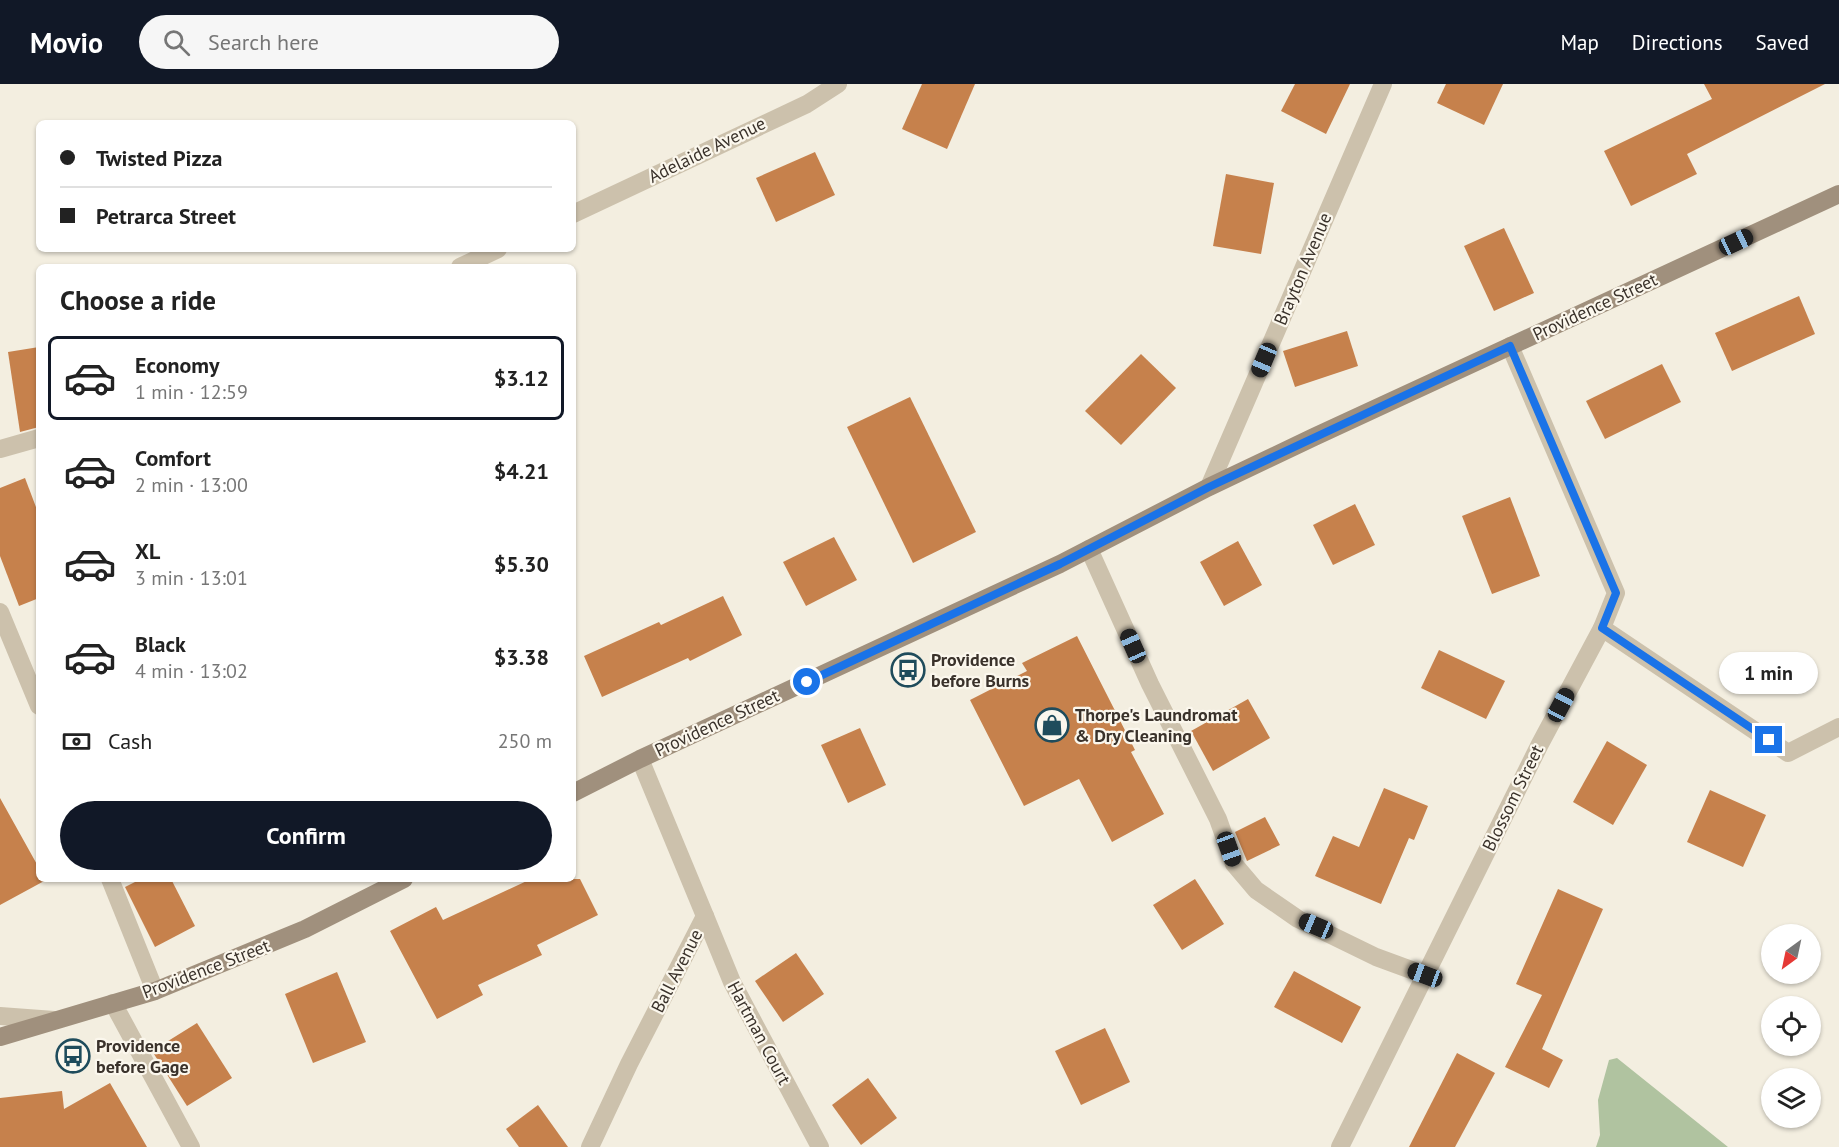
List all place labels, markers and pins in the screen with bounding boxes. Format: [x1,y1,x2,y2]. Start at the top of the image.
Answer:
place label: Providence before Burns [931,648,1030,692]
bus stop icon: Providence before Burns [890,652,926,688]
place label: Thorpe's Laundromat & Dry Cleaning [1075,703,1238,747]
shop icon: Thorpe's Laundromat & Dry Cleaning [1034,707,1070,743]
place label: Providence before Gage [96,1034,189,1078]
bus stop icon: Providence before Gage [55,1038,91,1074]

